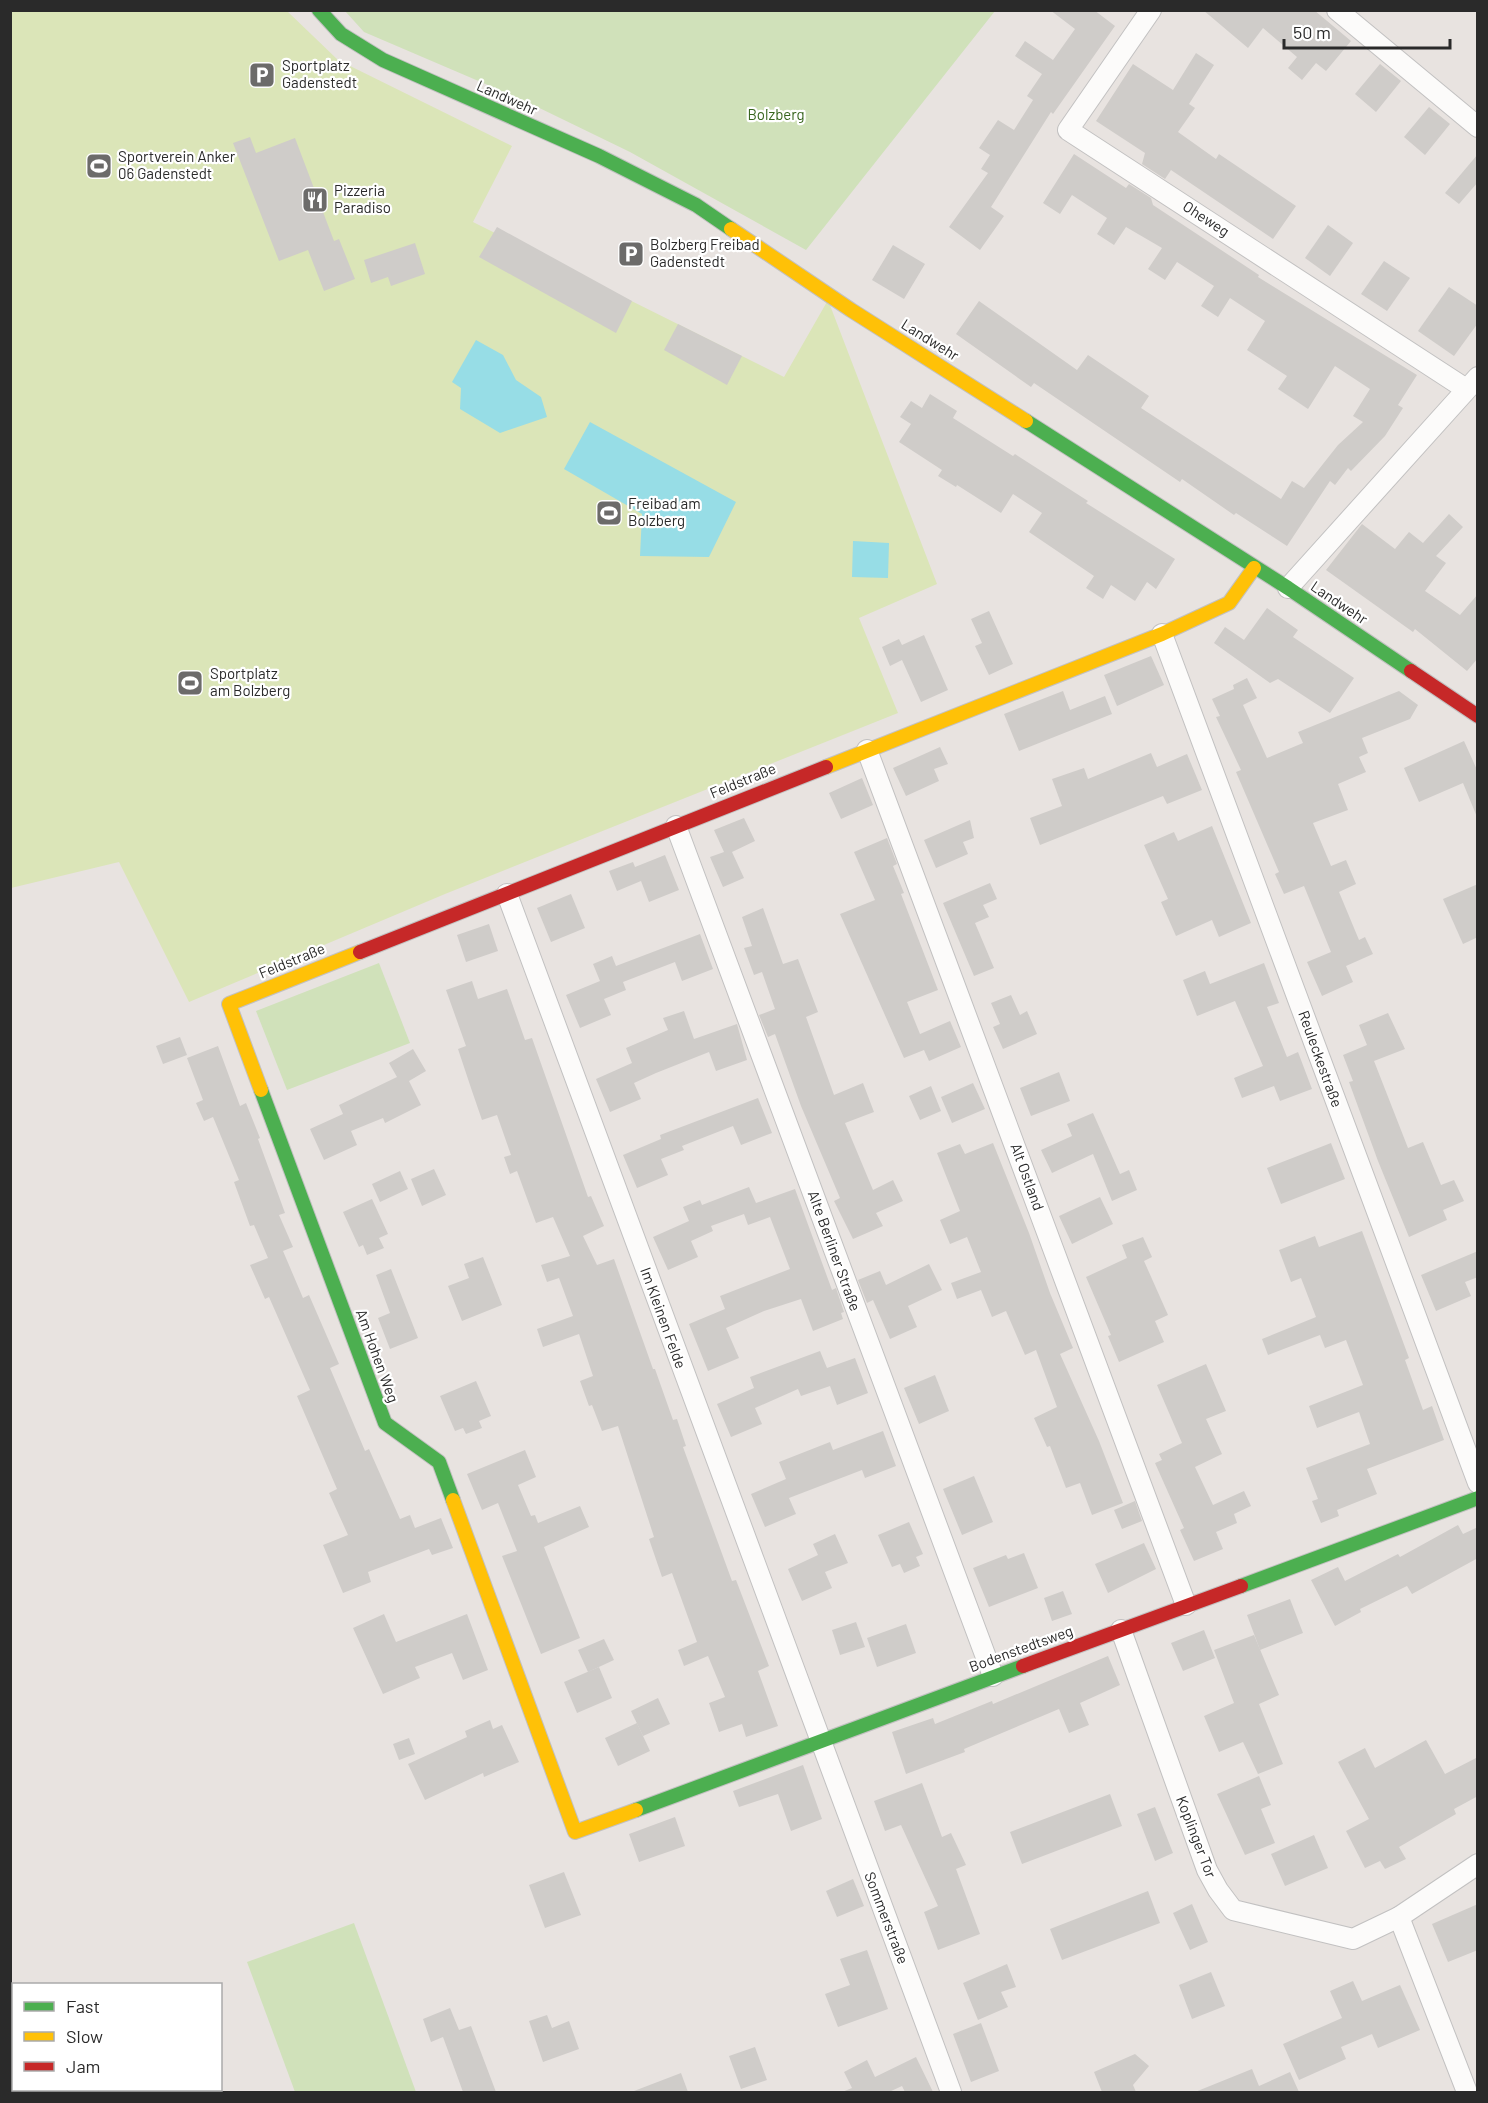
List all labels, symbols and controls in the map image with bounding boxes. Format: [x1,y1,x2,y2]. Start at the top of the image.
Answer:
scale bar [1284,12,1450,50]
text: 50 m [1293,21,1331,43]
place label: Sportplatz Gadenstedt [282,56,357,91]
parking icon: Sportplatz Gadenstedt [247,60,277,90]
street label: Landwehr [474,76,541,119]
park label: Bolzberg [747,105,805,123]
place label: Sportverein Anker 06 Gadenstedt [118,147,236,182]
sports icon: Sportverein Anker 06 Gadenstedt [84,151,114,181]
place label: Pizzeria Paradiso [334,181,391,216]
restaurant icon: Pizzeria Paradiso [300,185,330,215]
street label: Oheweg [1180,197,1233,240]
place label: Bolzberg Freibad Gadenstedt [650,235,760,270]
parking icon: Bolzberg Freibad Gadenstedt [616,239,646,269]
street label: Landwehr [898,314,963,364]
place label: Freibad am Bolzberg [628,494,701,529]
sports icon: Freibad am Bolzberg [594,498,624,528]
street label: Landwehr [1308,577,1372,628]
place label: Sportplatz am Bolzberg [210,664,290,699]
sports icon: Sportplatz am Bolzberg [175,668,205,698]
street label: Feldstraße [707,759,778,801]
street label: Feldstraße [256,939,327,981]
street label: Reuleckestraße [1295,1008,1347,1109]
street label: Alt Ostland [1007,1141,1048,1213]
street label: Alte Berliner Straße [805,1188,865,1313]
street label: Im Kleinen Felde [637,1265,691,1371]
street label: Am Hohen Weg [353,1307,403,1405]
street label: Bodenstedtsweg [966,1621,1075,1675]
street label: Koplinger Tor [1173,1793,1221,1881]
street label: Sommerstraße [861,1869,913,1966]
legend [12,1983,222,2091]
text: Fast [66,1995,100,2017]
text: Slow [66,2025,103,2047]
text: Jam [66,2055,100,2077]

